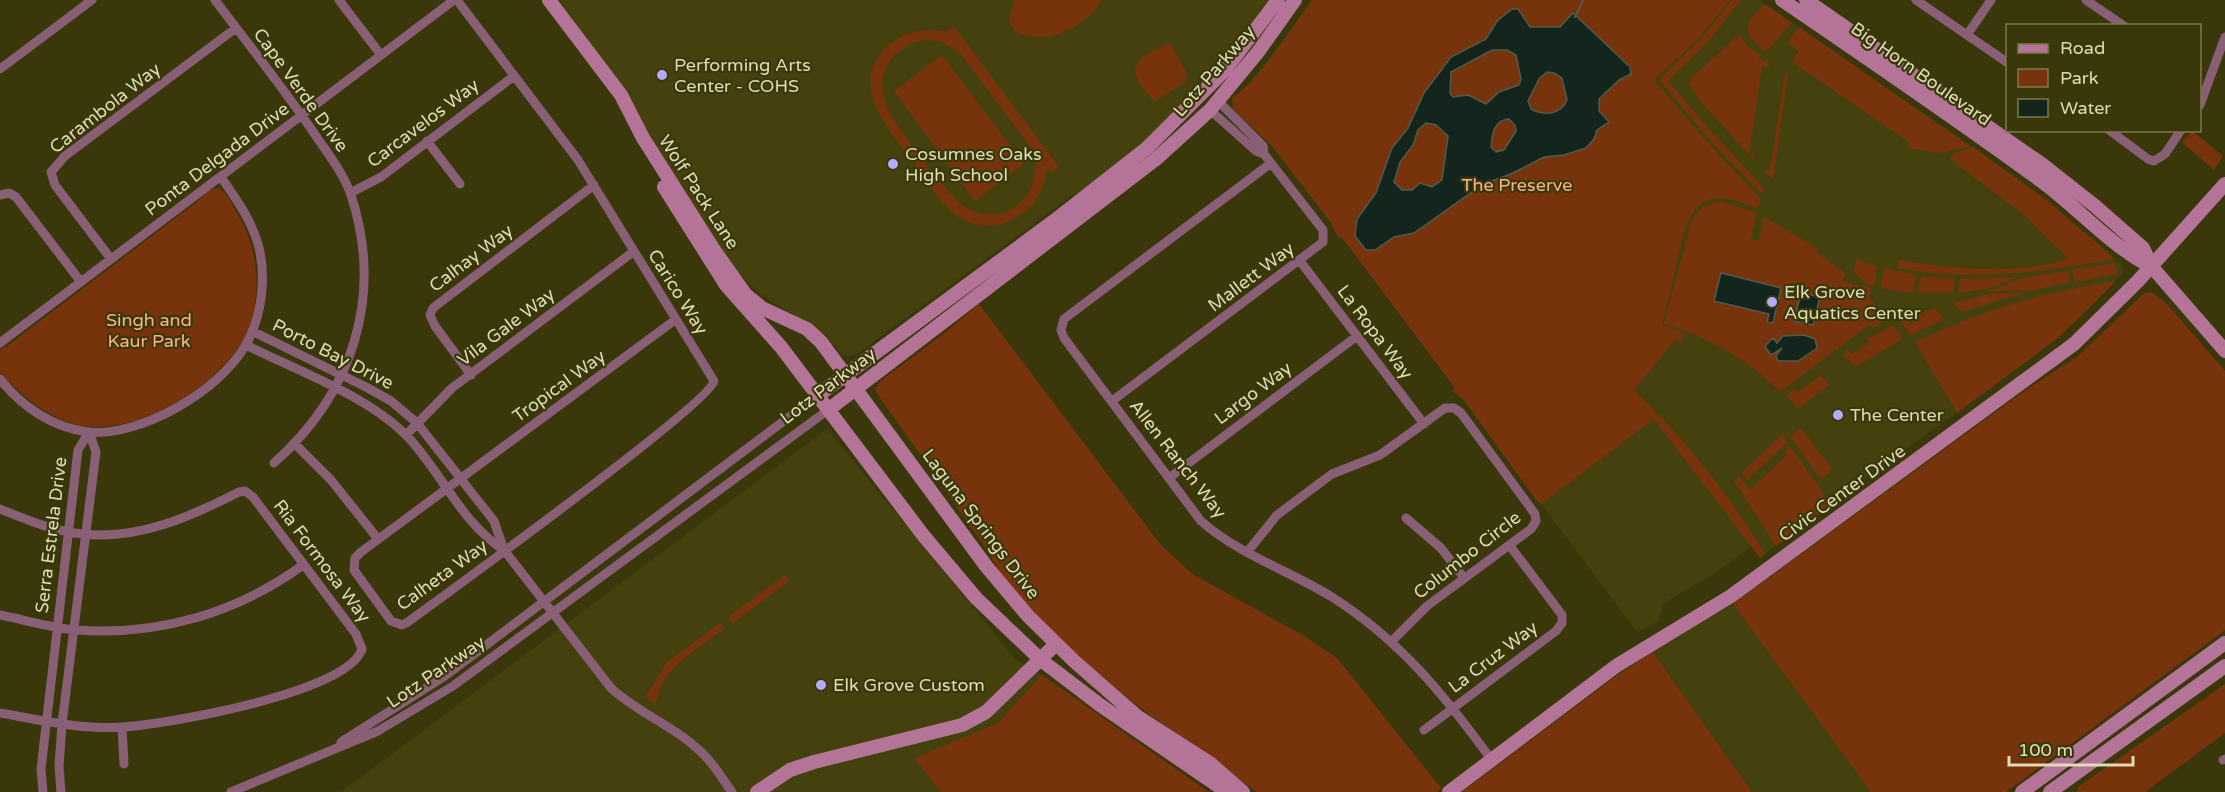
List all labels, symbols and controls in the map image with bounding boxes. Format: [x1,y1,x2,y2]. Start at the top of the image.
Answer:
street label: Big Horn Boulevard [1847,17,1995,131]
street label: Lotz Parkway [1168,21,1260,121]
street label: Cape Verde Drive [249,24,353,156]
legend [2006,24,2201,132]
text: Road [2060,37,2105,59]
place label: Performing Arts Center - COHS [674,54,811,97]
street label: Carambola Way [45,58,165,158]
text: Park [2060,67,2099,89]
marker: Performing Arts Center - COHS [655,68,669,82]
street label: Carcavelos Way [363,74,483,172]
text: Water [2060,97,2111,119]
street label: Ponta Delgada Drive [140,98,294,220]
street label: Wolf Pack Lane [654,131,744,253]
place label: Cosumnes Oaks High School [905,143,1042,186]
marker: Cosumnes Oaks High School [886,157,900,171]
park label: The Preserve [1462,174,1572,196]
street label: Calhay Way [425,219,518,297]
street label: Mallett Way [1204,237,1299,317]
street label: Carico Way [643,245,713,339]
street label: La Ropa Way [1332,281,1418,384]
place label: Elk Grove Aquatics Center [1784,281,1921,324]
street label: Vila Gale Way [453,283,559,371]
marker: Elk Grove Aquatics Center [1765,295,1779,309]
park label: Singh and Kaur Park [106,309,192,352]
street label: Porto Bay Drive [269,314,397,394]
street label: Lotz Parkway [776,343,880,429]
street label: Tropical Way [508,345,610,427]
street label: Largo Way [1210,357,1296,429]
street label: Allen Ranch Way [1125,395,1231,523]
place label: The Center [1850,404,1944,426]
marker: The Center [1831,408,1845,422]
street label: Civic Center Drive [1774,440,1910,546]
street label: Laguna Springs Drive [917,445,1045,603]
street label: Serra Estrela Drive [31,456,71,614]
street label: Ria Formosa Way [269,495,376,627]
street label: Columbo Circle [1409,506,1525,604]
street label: Calheta Way [392,534,492,615]
street label: La Cruz Way [1444,616,1542,698]
street label: Lotz Parkway [383,631,490,713]
place label: Elk Grove Custom [833,674,985,696]
marker: Elk Grove Custom [814,678,828,692]
scale bar [2009,729,2134,767]
text: 100 m [2018,739,2073,761]

